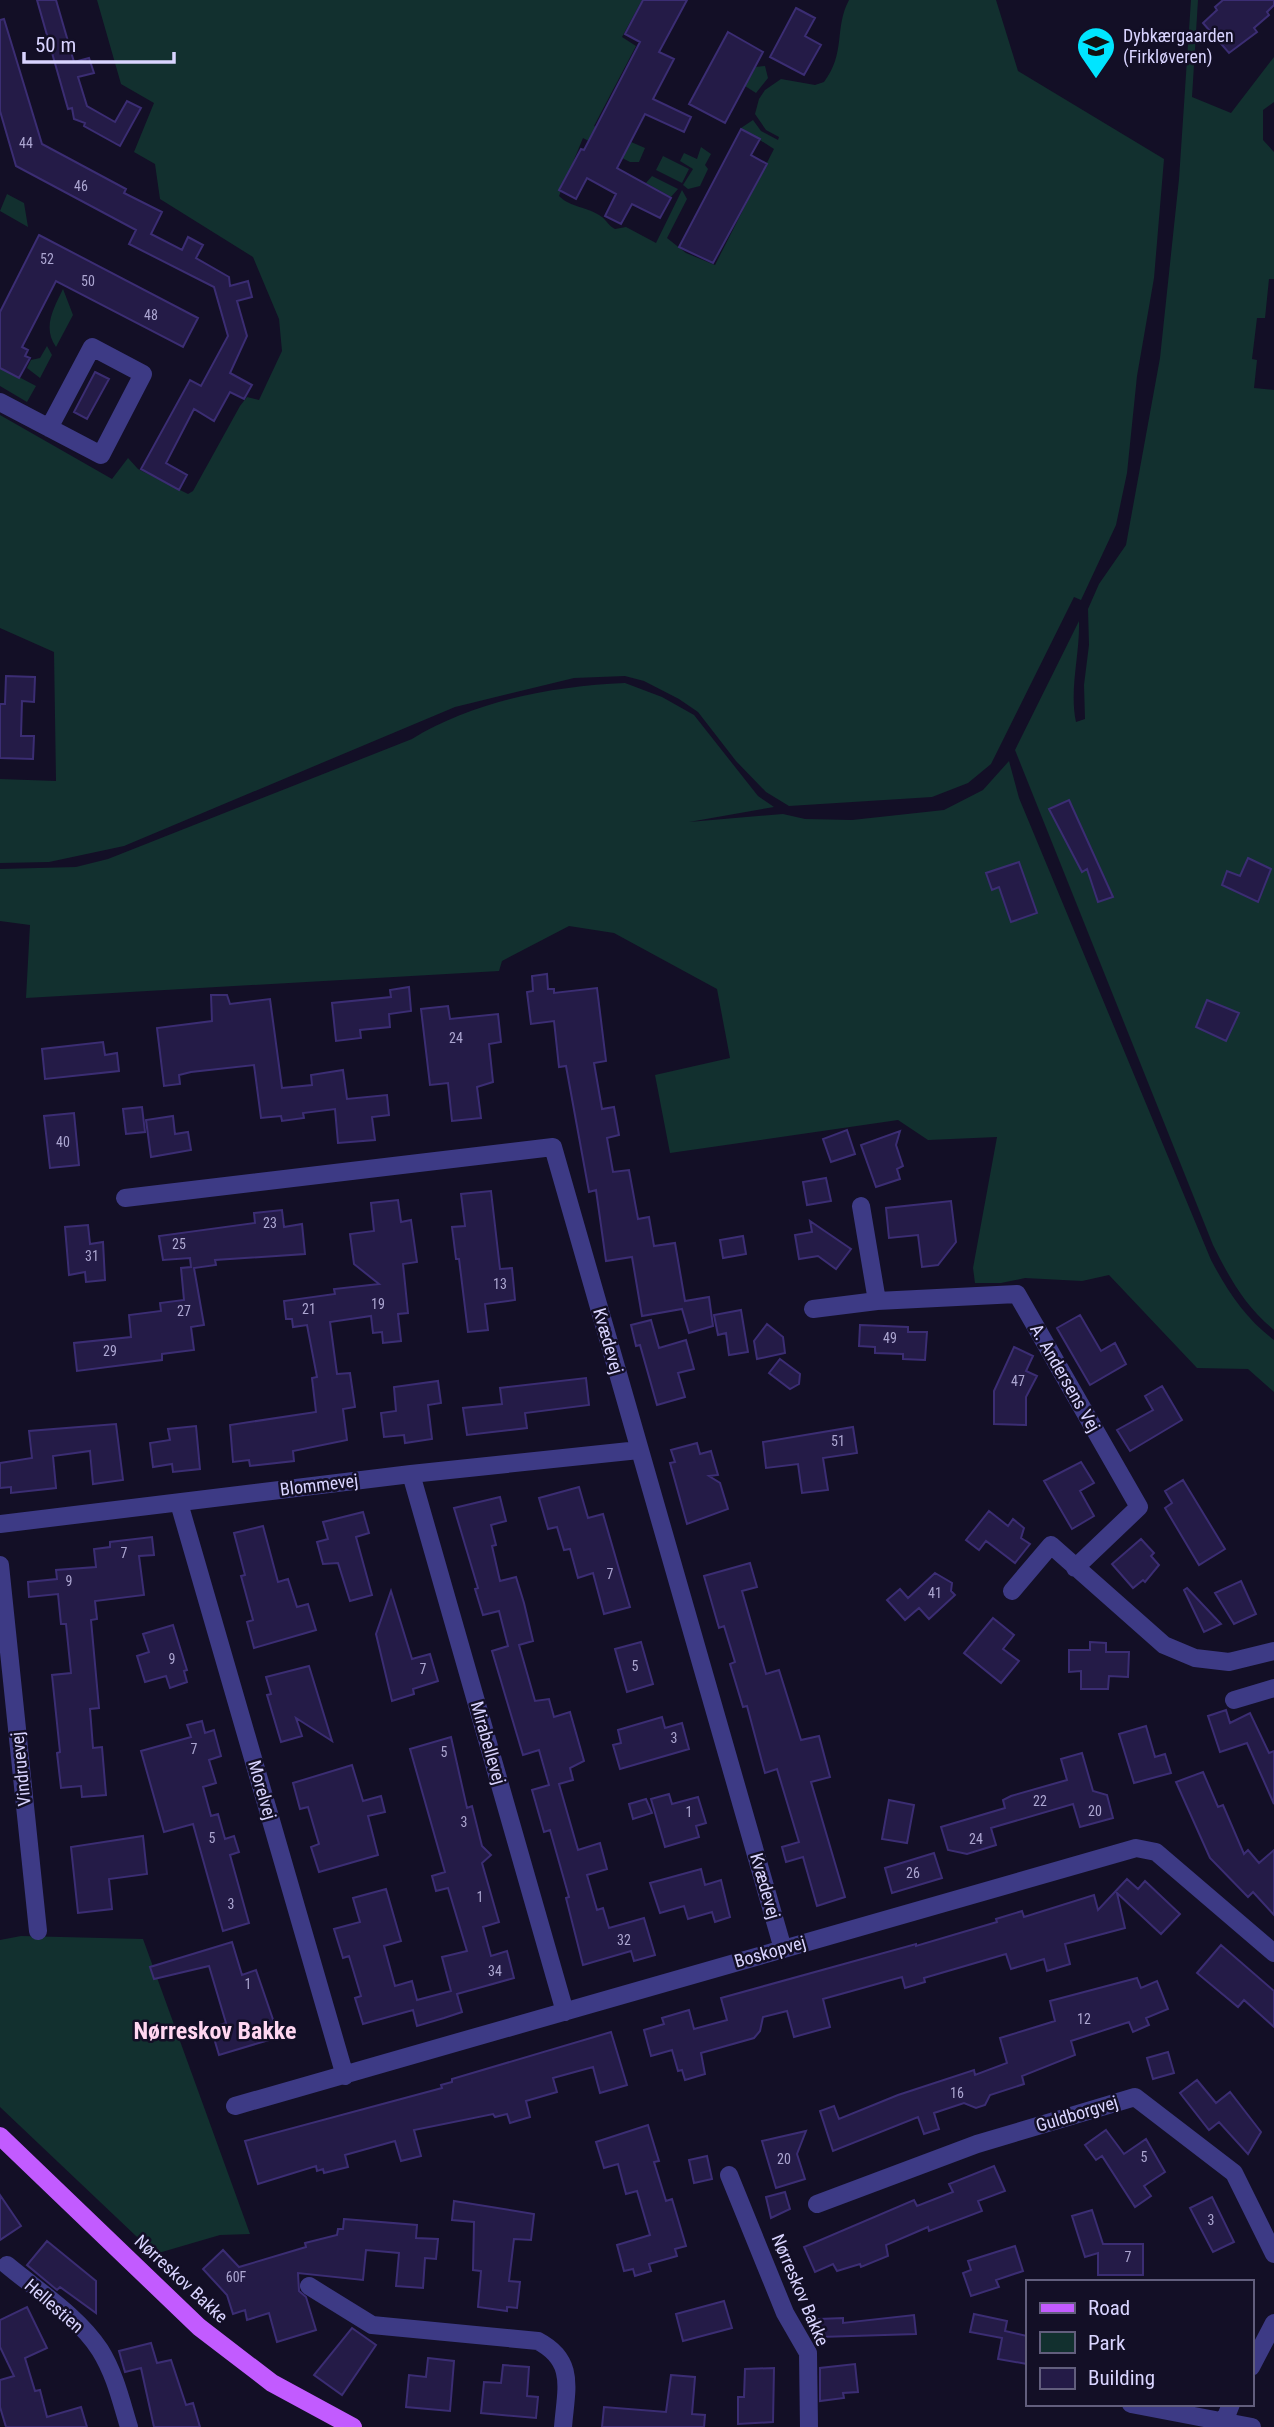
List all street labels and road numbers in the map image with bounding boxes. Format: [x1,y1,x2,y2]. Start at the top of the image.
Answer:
street label: Kvædevej [589,1305,628,1376]
street label: A. Andersens Vej [1026,1320,1105,1435]
street label: Blommevej [279,1469,359,1500]
street label: Mirabellevej [467,1699,510,1787]
street label: Vindruevej [6,1731,35,1807]
street label: Morelvej [244,1758,281,1822]
street label: Kvædevej [746,1850,785,1921]
street label: Boskopvej [732,1931,808,1972]
street label: Guldborgvej [1033,2091,1120,2136]
street label: Nørreskov Bakke [131,2230,232,2327]
street label: Nørreskov Bakke [767,2231,833,2349]
street label: Hellestien [21,2274,88,2337]

